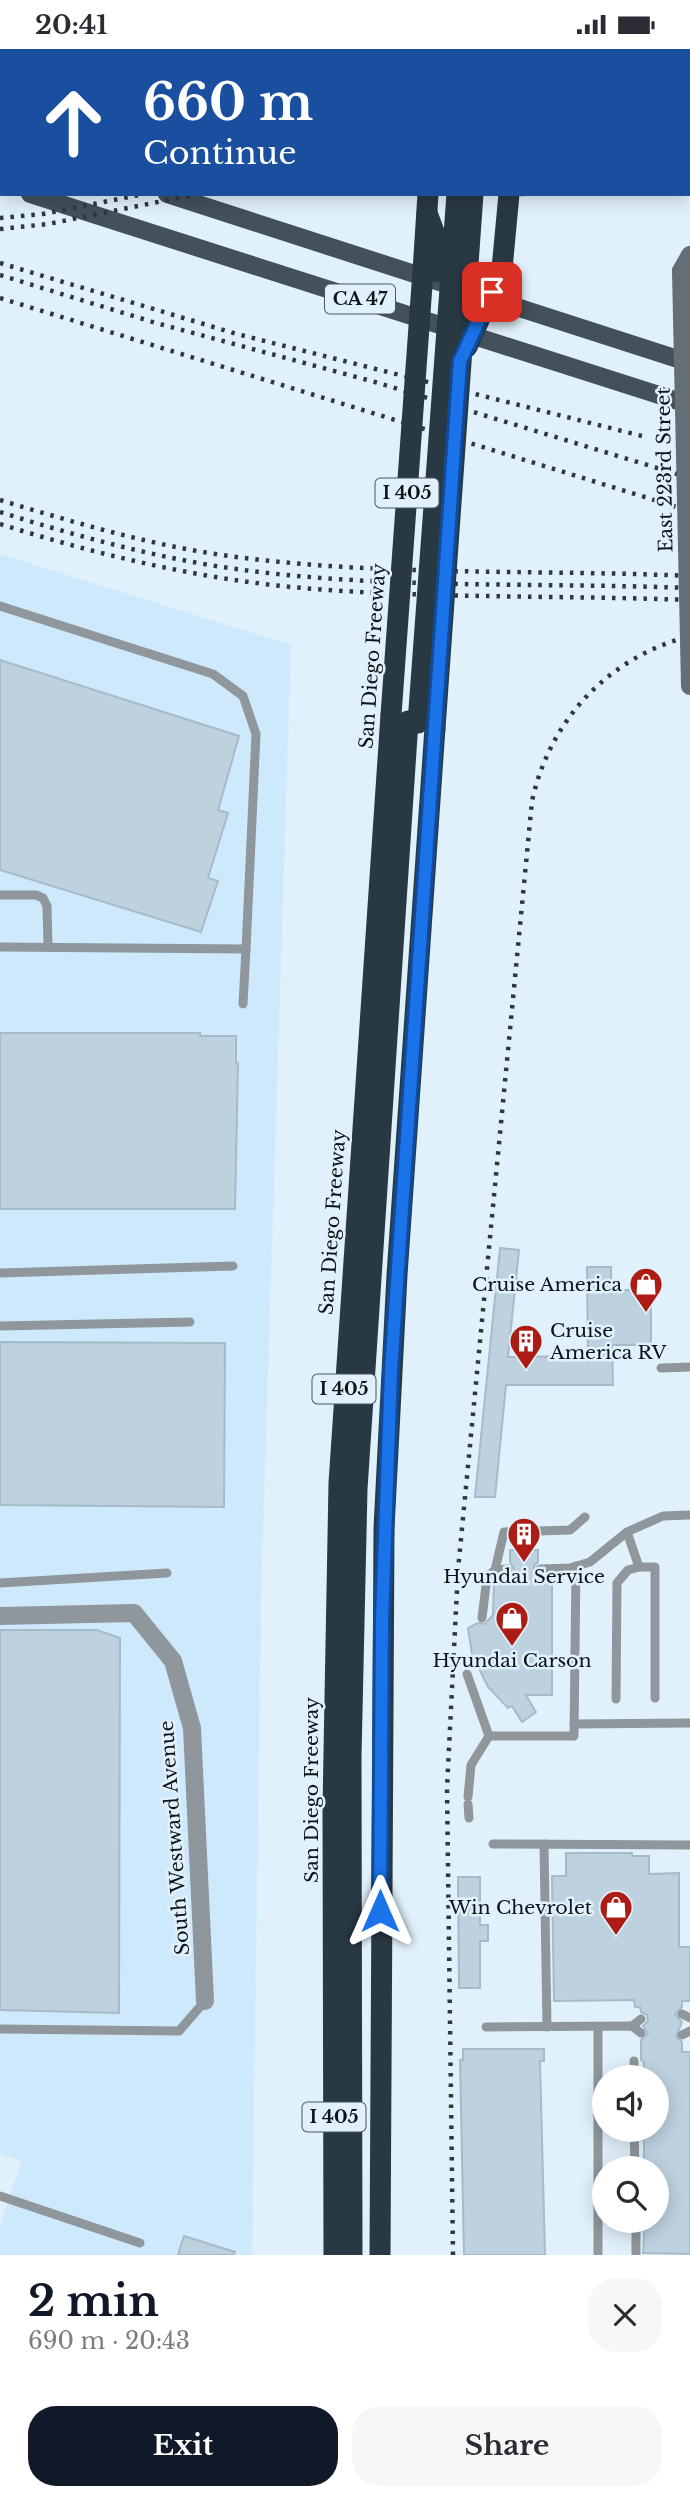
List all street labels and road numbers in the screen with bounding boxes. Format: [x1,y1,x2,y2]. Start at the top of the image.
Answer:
road number: CA 47 [325,285,395,313]
street label: East 223rd Street [652,386,677,553]
road number: I 405 [376,479,438,507]
street label: San Diego Freeway [355,563,390,750]
street label: San Diego Freeway [315,1129,350,1316]
road number: I 405 [312,1374,376,1403]
street label: San Diego Freeway [300,1697,323,1883]
street label: South Westward Avenue [155,1720,194,1956]
road number: I 405 [302,2103,366,2131]

